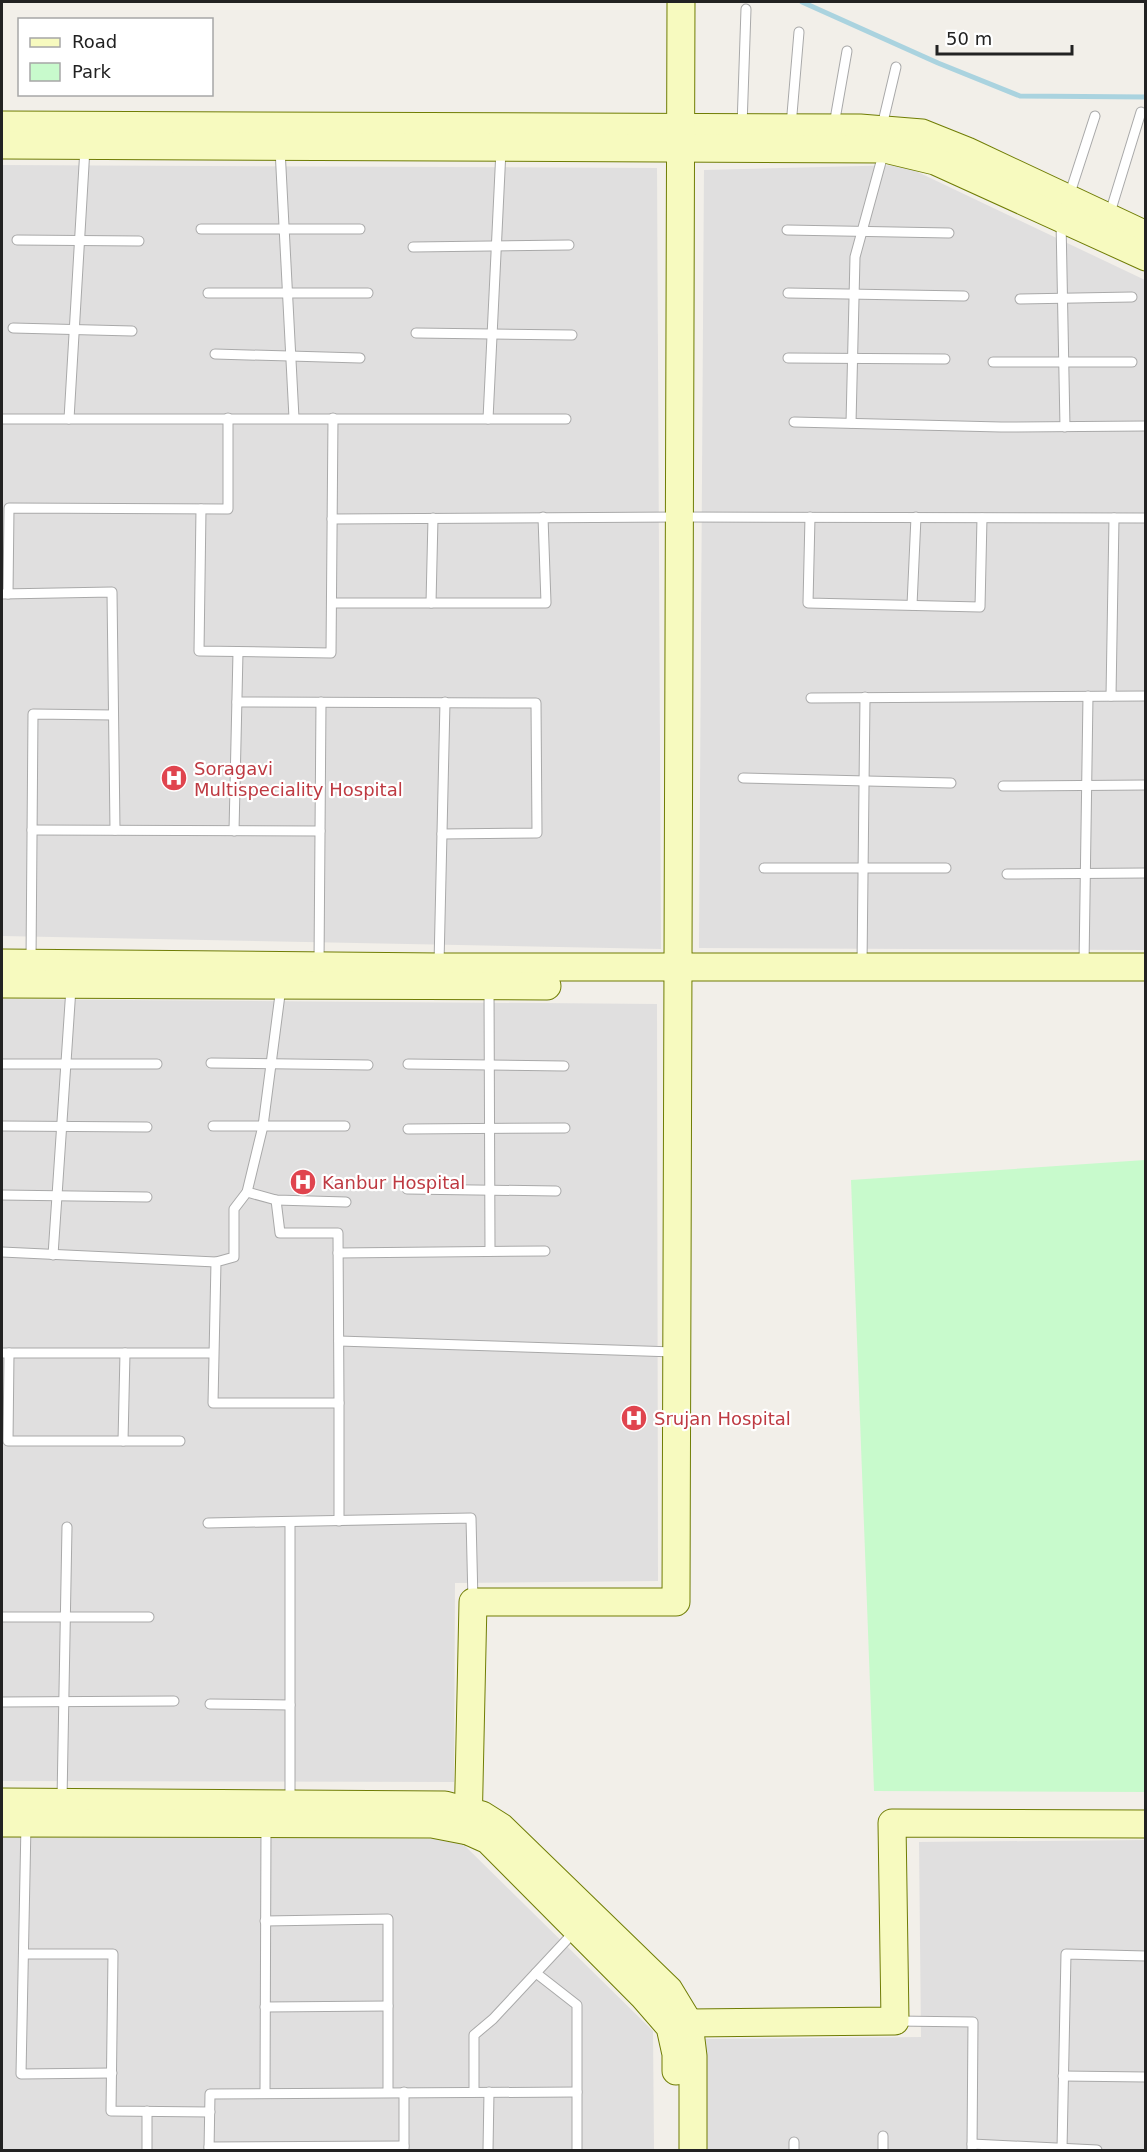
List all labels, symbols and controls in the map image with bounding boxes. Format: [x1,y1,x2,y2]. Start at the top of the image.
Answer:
legend [18,18,213,96]
scale bar [937,18,1072,56]
text: 50 m [946,28,992,49]
text: Road [72,31,117,52]
text: Park [72,61,111,82]
place label: Soragavi Multispeciality Hospital [194,758,403,800]
hospital icon: Soragavi Multispeciality Hospital [159,763,189,793]
hospital icon: Kanbur Hospital [288,1167,318,1197]
place label: Kanbur Hospital [322,1172,465,1193]
hospital icon: Srujan Hospital [619,1403,649,1433]
place label: Srujan Hospital [654,1408,791,1429]

